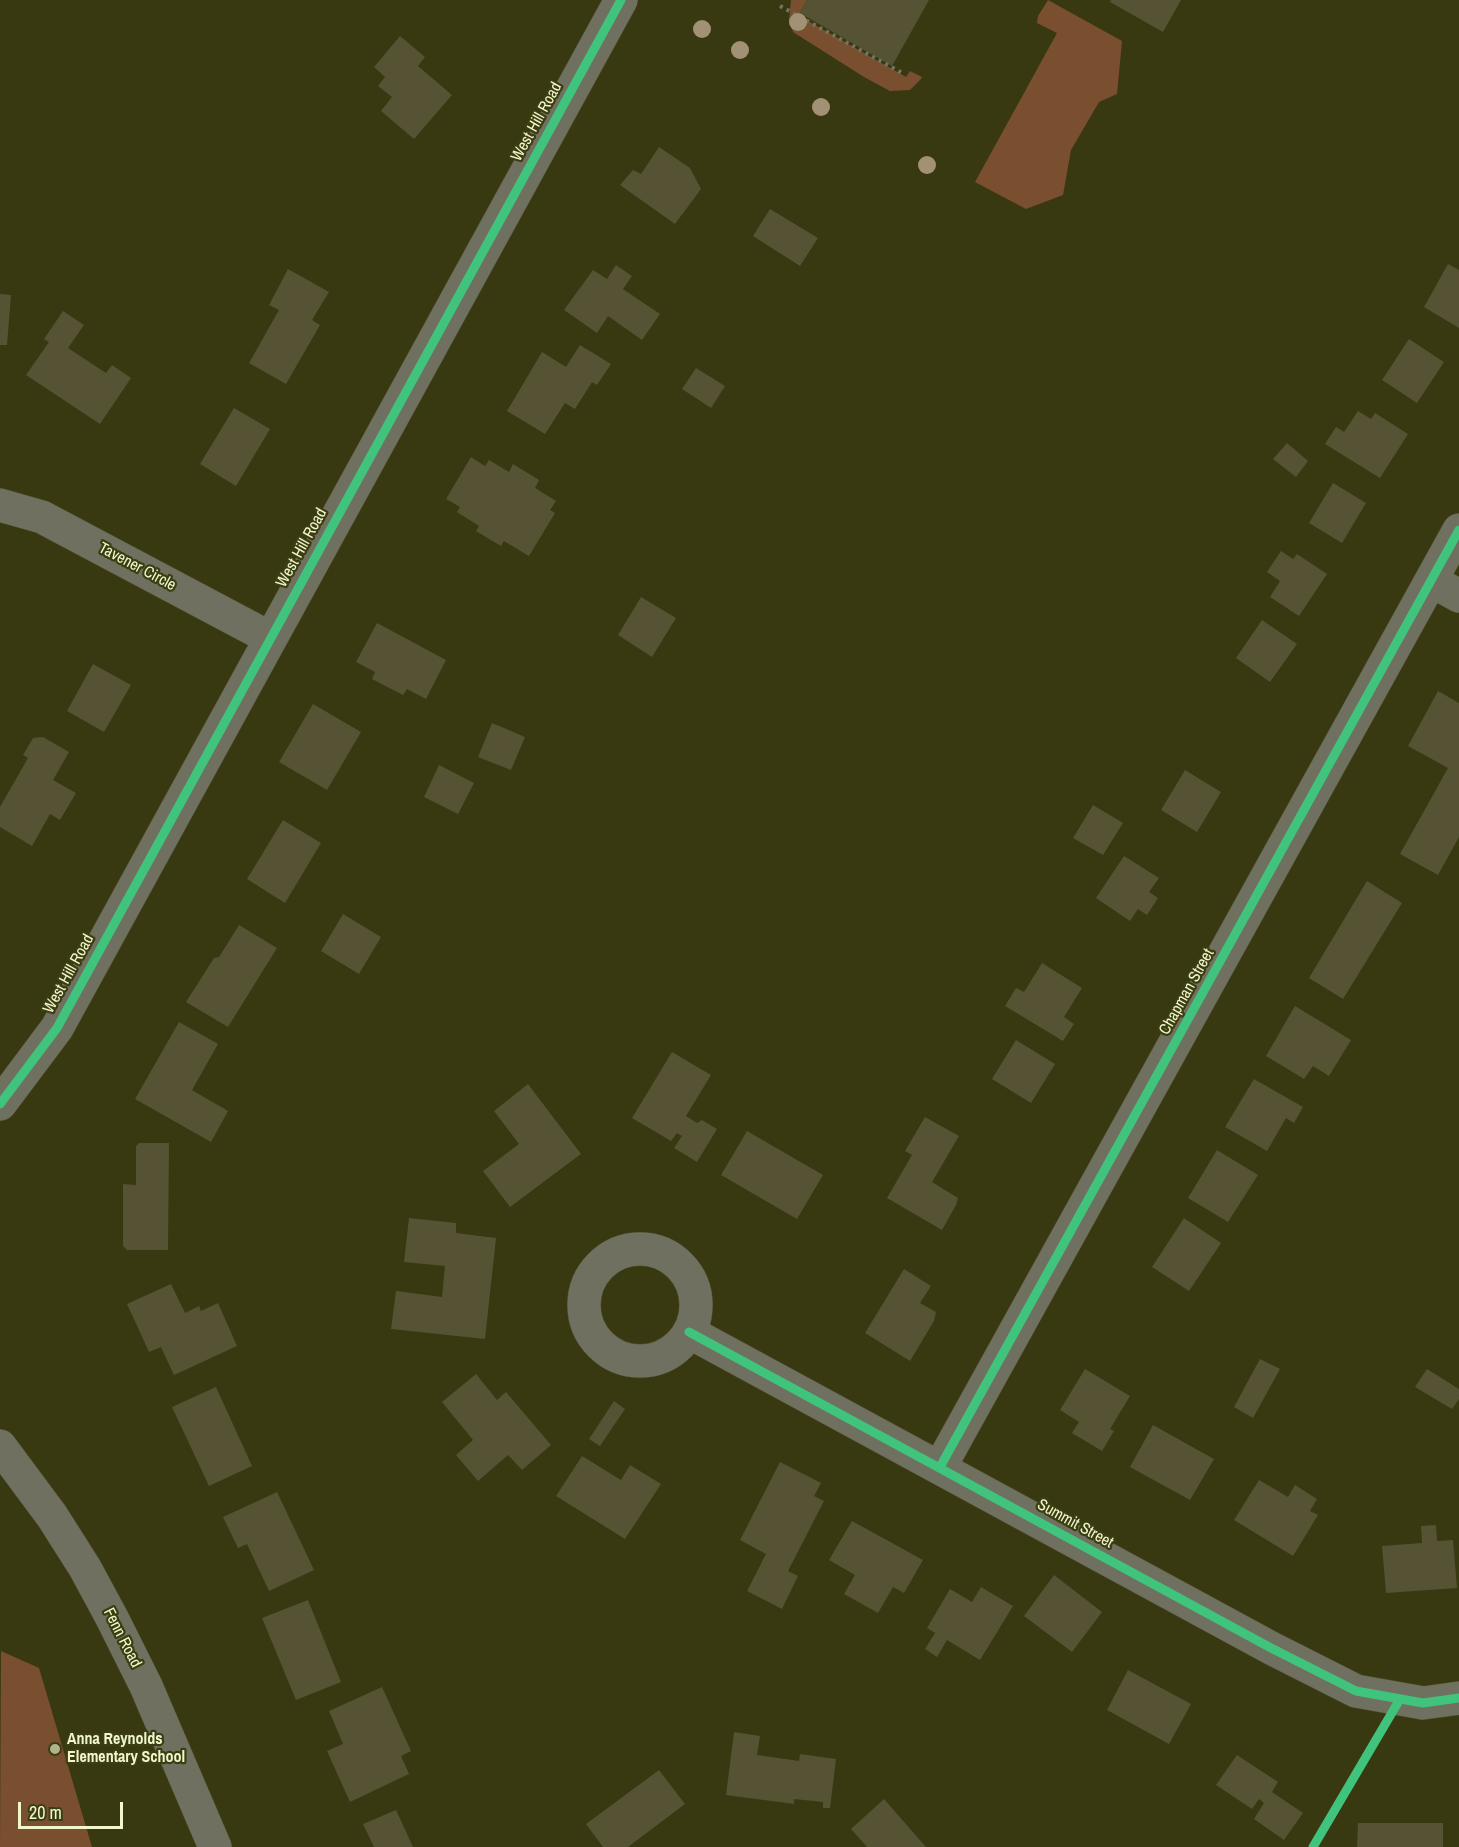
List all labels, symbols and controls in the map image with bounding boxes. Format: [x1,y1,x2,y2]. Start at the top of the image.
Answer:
street label: West Hill Road [507,79,567,165]
street label: West Hill Road [272,505,332,591]
street label: Tavener Circle [95,539,179,595]
street label: West Hill Road [39,931,99,1017]
street label: Chapman Street [1155,946,1219,1038]
street label: Summit Street [1034,1495,1116,1553]
street label: Fenn Road [99,1605,145,1671]
place label: Anna Reynolds Elementary School [67,1730,185,1768]
marker: Anna Reynolds Elementary School [48,1742,62,1756]
scale bar [21,1790,126,1828]
text: 20 m [29,1800,62,1825]

